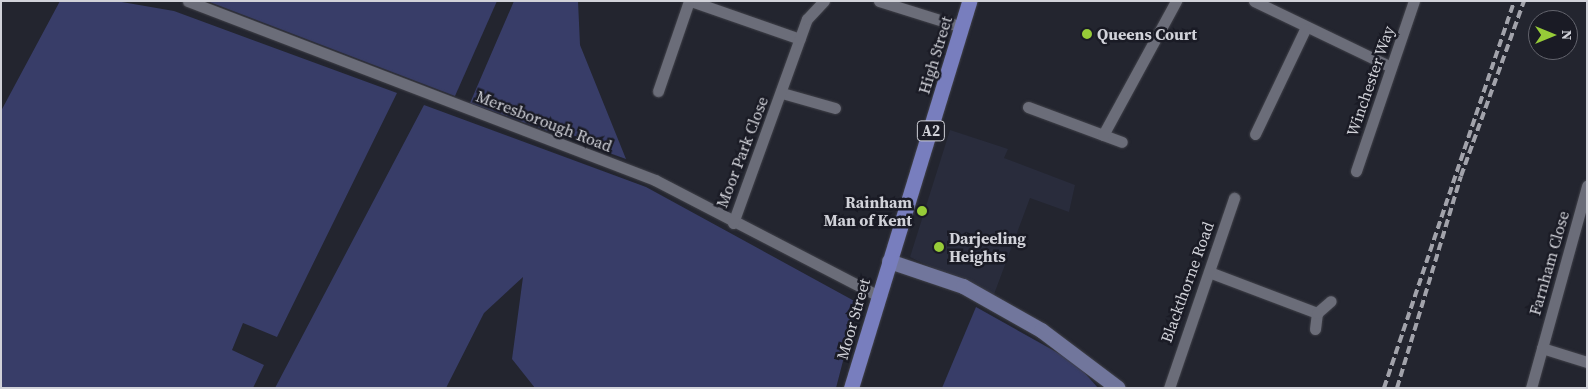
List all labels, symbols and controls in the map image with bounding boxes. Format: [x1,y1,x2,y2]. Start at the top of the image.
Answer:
north arrow [1528,10,1578,60]
street label: High Street [914,14,956,96]
street label: Winchester Way [1342,23,1398,139]
place label: Queens Court [1097,24,1197,44]
marker: Queens Court [1081,28,1093,40]
text: N [1557,30,1577,40]
street label: Meresborough Road [473,86,615,156]
street label: Moor Park Close [712,94,772,210]
road number: A2 [916,118,946,144]
place label: Rainham Man of Kent [823,192,912,230]
marker: Rainham Man of Kent [916,205,928,217]
street label: Farnham Close [1525,209,1573,317]
street label: Blackthorne Road [1156,219,1218,345]
place label: Darjeeling Heights [949,228,1026,266]
marker: Darjeeling Heights [933,241,945,253]
street label: Moor Street [832,276,874,362]

